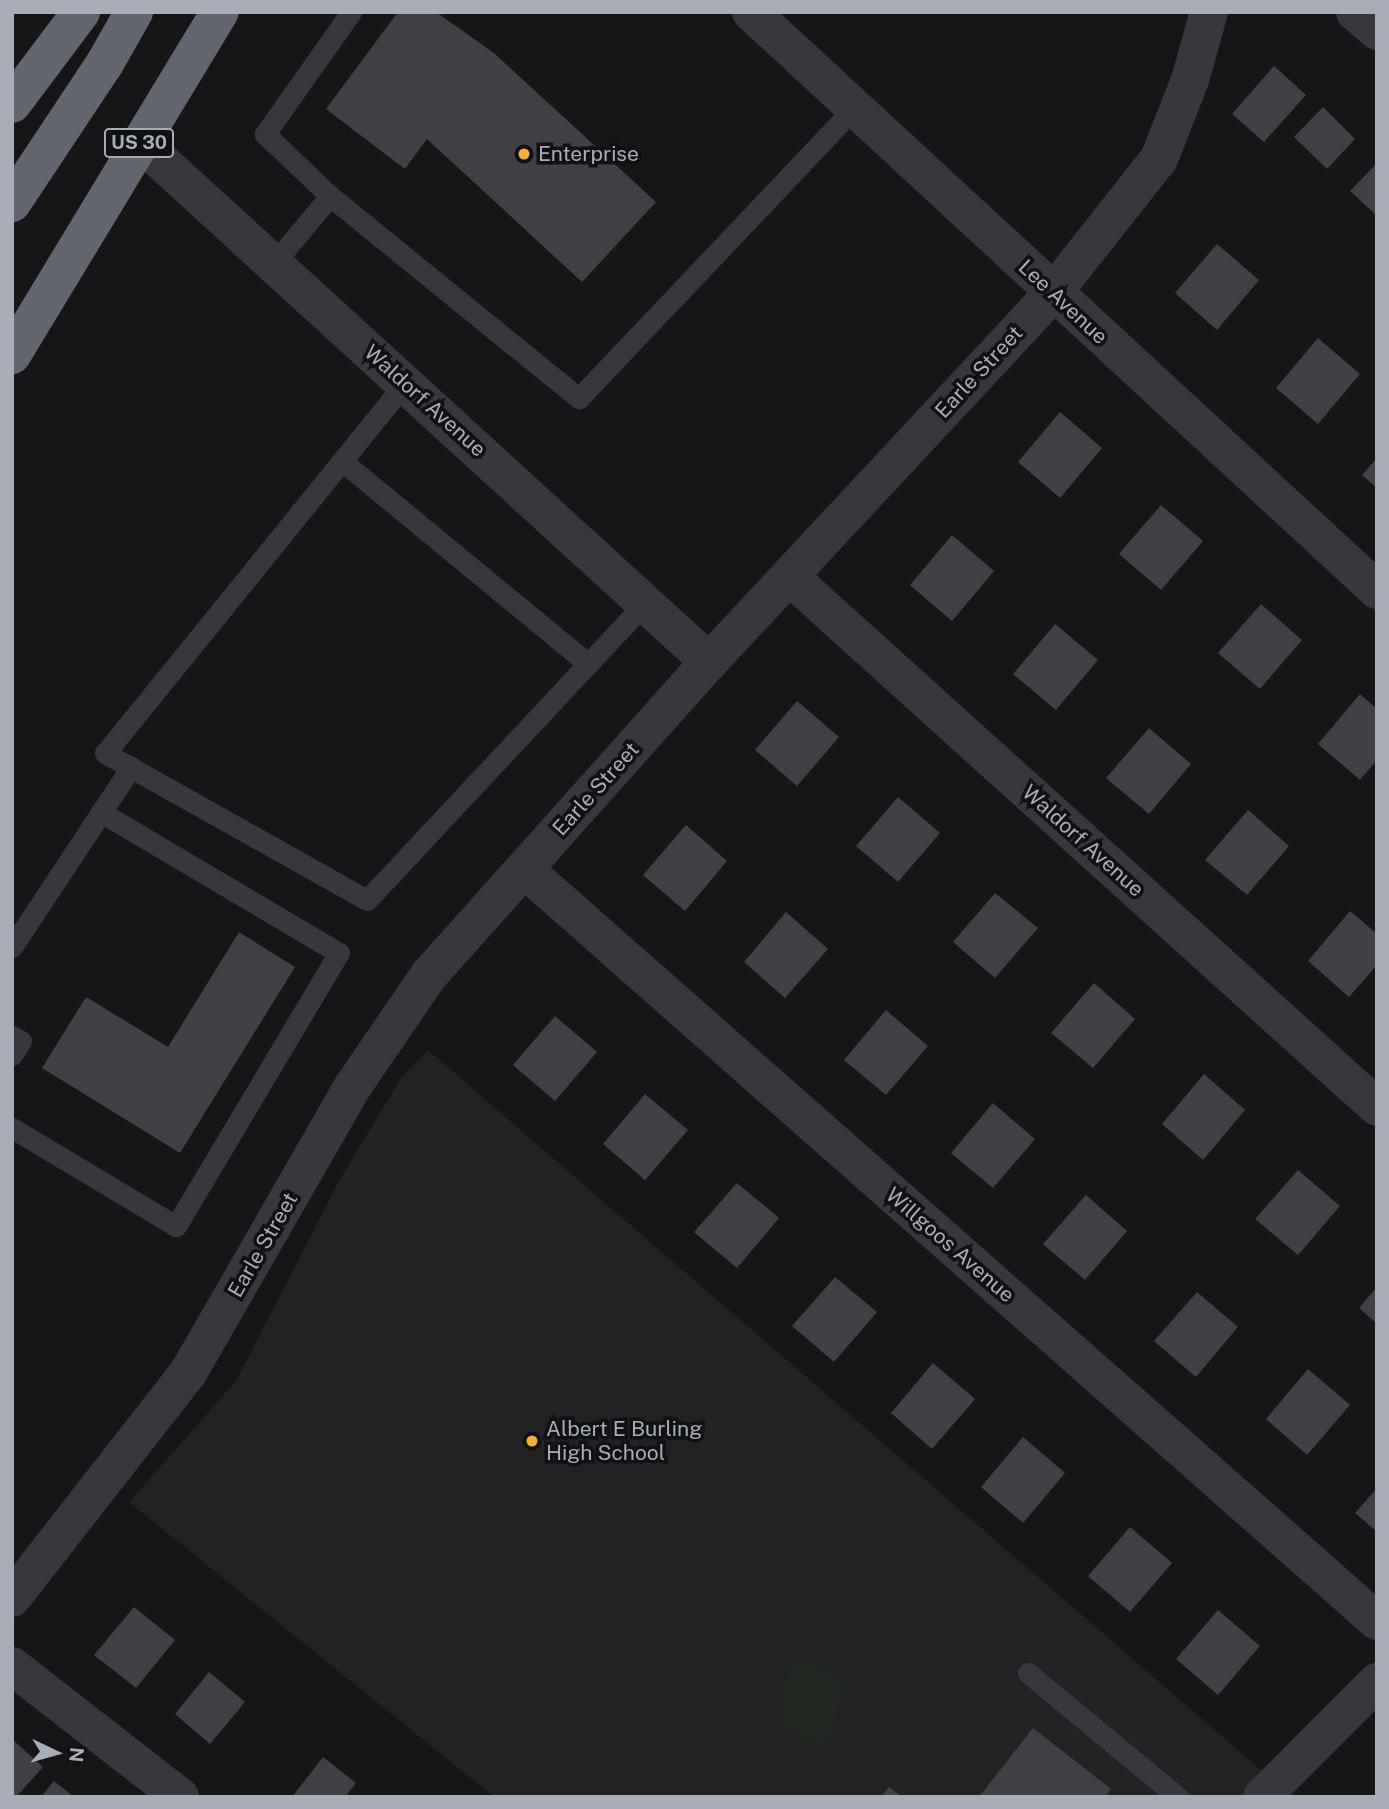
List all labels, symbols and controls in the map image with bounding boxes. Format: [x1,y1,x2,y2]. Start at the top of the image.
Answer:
road number: US 30 [102,127,176,158]
place label: Enterprise [538,141,639,167]
marker: Enterprise [516,146,532,162]
street label: Lee Avenue [1013,254,1113,350]
street label: Earle Street [930,321,1028,423]
street label: Waldorf Avenue [359,340,491,462]
street label: Earle Street [548,737,644,841]
street label: Waldorf Avenue [1017,780,1149,902]
street label: Willgoos Avenue [880,1182,1020,1308]
street label: Earle Street [223,1188,303,1302]
place label: Albert E Burling High School [546,1416,702,1466]
marker: Albert E Burling High School [524,1433,540,1449]
north arrow [21,1718,91,1788]
text: N [65,1746,89,1763]

